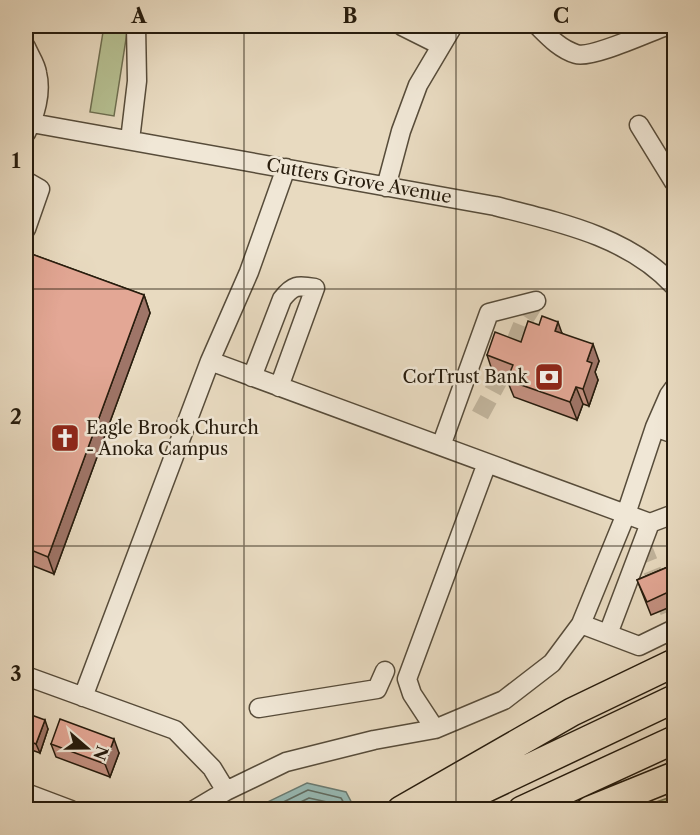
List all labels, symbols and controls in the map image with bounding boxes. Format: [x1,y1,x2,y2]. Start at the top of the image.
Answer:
text: A [130,4,147,28]
text: B [343,4,358,28]
text: C [553,4,569,28]
text: 1 [12,149,21,173]
street label: Cutters Grove Avenue [265,154,453,208]
bank icon: CorTrust Bank [533,361,565,393]
place label: CorTrust Bank [403,366,530,388]
text: 2 [10,405,22,429]
place label: Eagle Brook Church - Anoka Campus [86,417,259,460]
church icon: Eagle Brook Church - Anoka Campus [49,422,81,454]
text: 3 [10,662,22,686]
north arrow [57,718,117,778]
text: N [89,743,113,763]

